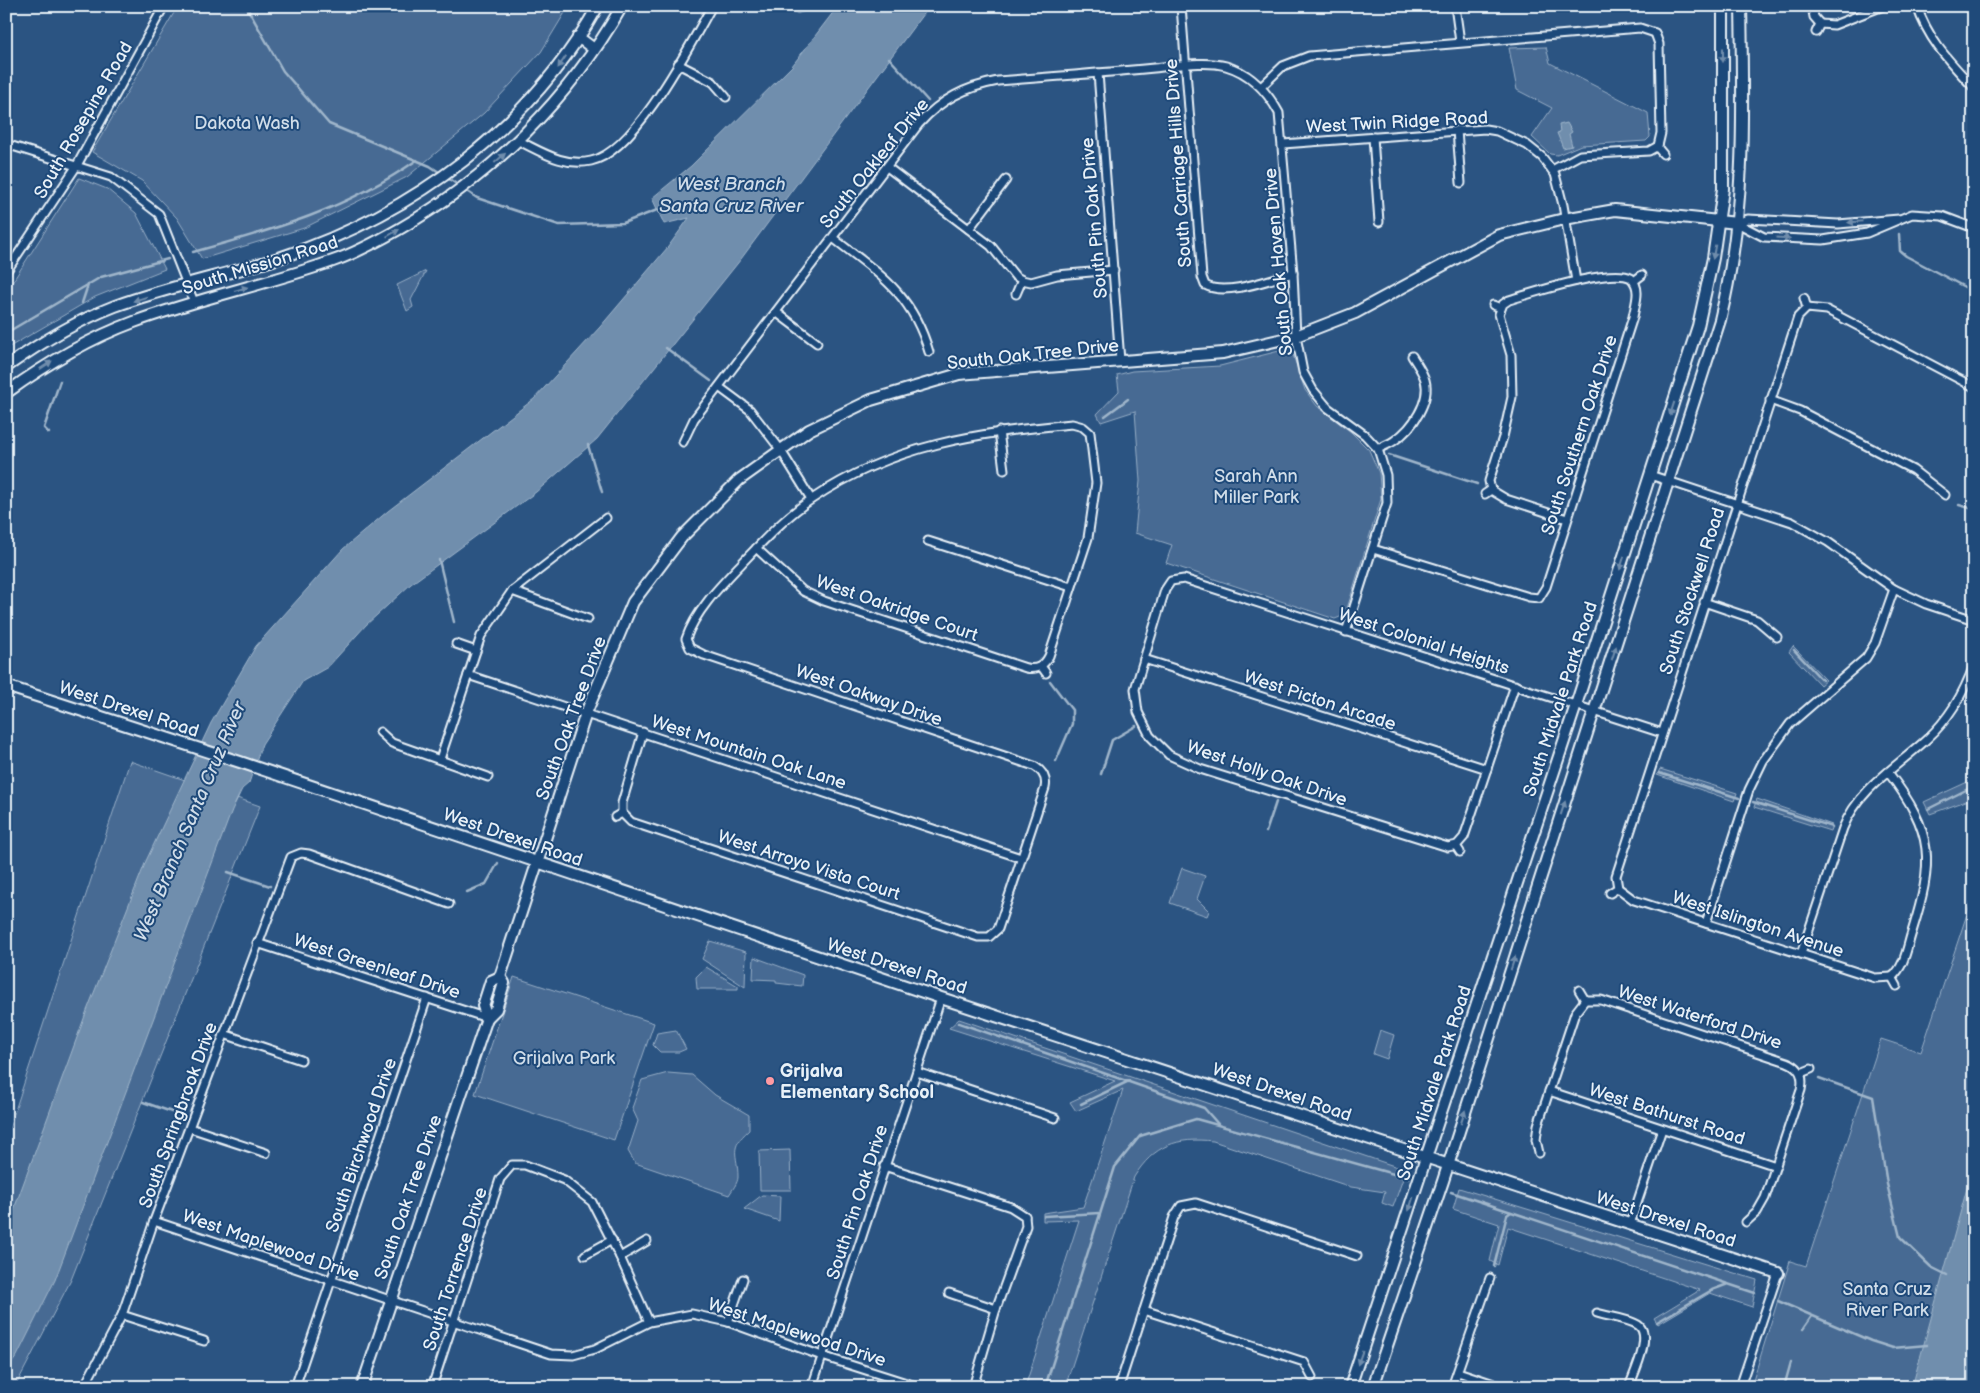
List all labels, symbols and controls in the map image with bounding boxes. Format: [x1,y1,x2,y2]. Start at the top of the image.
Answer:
street label: South Rosepine Road [30,38,137,202]
one-way arrow [1719,47,1727,63]
one-way arrow [557,55,567,68]
street label: South Carriage Hills Drive [1161,58,1196,268]
street label: South Oakleaf Drive [815,94,933,233]
street label: West Twin Ridge Road [1306,107,1489,138]
park label: Dakota Wash [194,113,300,134]
street label: South Pin Oak Drive [1077,136,1112,299]
one-way arrow [493,152,506,163]
street label: South Oak Haven Drive [1260,167,1297,357]
water label: West Branch Santa Cruz River [659,173,804,218]
one-way arrow [1847,219,1863,227]
one-way arrow [386,228,399,237]
street label: South Mission Road [180,232,341,299]
one-way arrow [1775,234,1791,242]
one-way arrow [1709,244,1717,260]
one-way arrow [234,285,249,293]
one-way arrow [132,295,147,303]
street label: South Southern Oak Drive [1537,332,1622,538]
street label: South Oak Tree Drive [946,335,1120,374]
one-way arrow [40,360,53,370]
one-way arrow [1668,401,1675,416]
park label: Sarah Ann Miller Park [1213,466,1299,508]
street label: South Stockwell Road [1656,505,1729,677]
one-way arrow [1617,556,1625,571]
street label: West Oakridge Court [813,571,981,646]
street label: South Midvale Park Road [1519,599,1602,799]
street label: West Colonial Heights [1336,604,1512,679]
street label: South Oak Tree Drive [532,633,611,803]
one-way arrow [1610,646,1618,661]
street label: West Oakway Drive [793,660,945,731]
street label: West Picton Arcade [1241,666,1399,735]
street label: West Drexel Road [56,677,202,742]
water label: West Branch Santa Cruz River [129,697,252,945]
street label: West Mountain Oak Lane [649,711,849,794]
street label: West Holly Oak Drive [1184,736,1350,811]
one-way arrow [1560,800,1568,815]
street label: West Drexel Road [440,804,585,871]
street label: West Arroyo Vista Court [715,826,903,905]
street label: West Islington Avenue [1669,887,1847,962]
street label: West Greenleaf Drive [291,930,463,1003]
street label: West Drexel Road [824,934,970,999]
one-way arrow [1510,955,1518,970]
street label: West Waterford Drive [1615,981,1785,1054]
street label: South Midvale Park Road [1393,983,1476,1183]
street label: South Springbrook Drive [135,1019,222,1211]
park label: Grijalva Park [513,1048,615,1069]
street label: South Birchwood Drive [322,1055,401,1235]
street label: West Drexel Road [1209,1059,1354,1126]
place label: Grijalva Elementary School [780,1061,934,1103]
marker: Grijalva Elementary School [764,1075,776,1087]
street label: West Bathurst Road [1586,1079,1747,1150]
one-way arrow [1460,1110,1468,1125]
street label: South Oak Tree Drive [370,1112,447,1282]
street label: South Pin Oak Drive [823,1122,893,1282]
street label: South Torrence Drive [419,1184,492,1354]
street label: West Drexel Road [1593,1187,1739,1252]
one-way arrow [1407,1197,1415,1212]
street label: West Maplewood Drive [179,1205,362,1286]
park label: Santa Cruz River Park [1842,1279,1932,1321]
street label: West Maplewood Drive [705,1294,889,1371]
one-way arrow [1356,1351,1364,1366]

